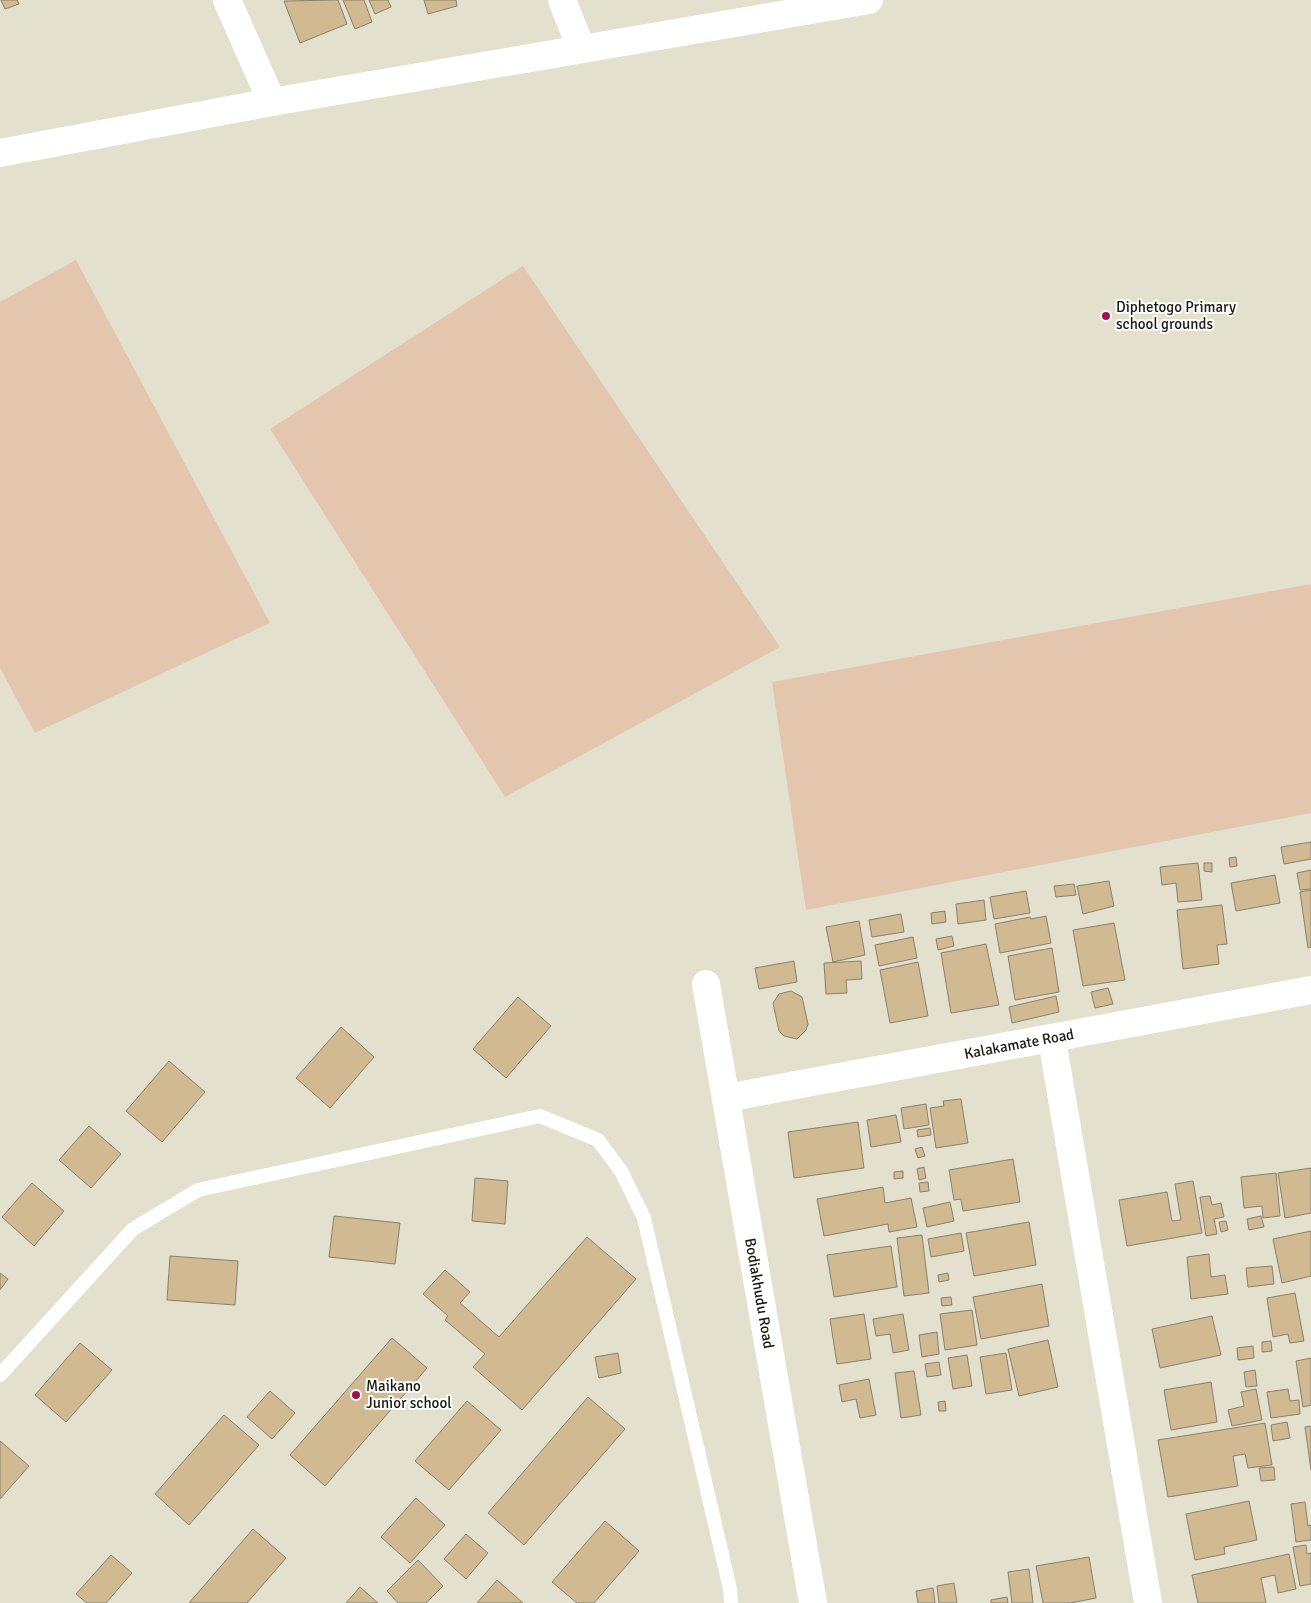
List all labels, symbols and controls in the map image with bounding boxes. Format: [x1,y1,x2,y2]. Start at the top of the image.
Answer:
place label: Diphetogo Primary school grounds [1116,298,1236,333]
marker: Diphetogo Primary school grounds [1100,310,1112,322]
street label: Kalakamate Road [963,1025,1075,1063]
street label: Bodiakhudu Road [741,1237,778,1350]
place label: Maikano Junior school [366,1377,452,1412]
marker: Maikano Junior school [350,1389,362,1401]

